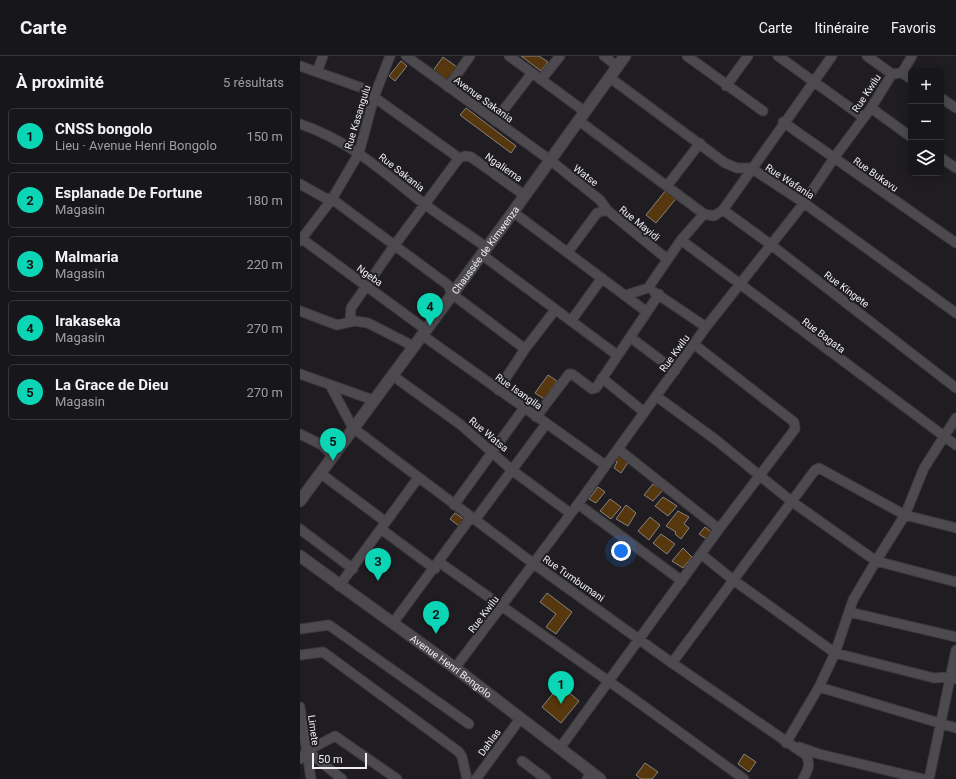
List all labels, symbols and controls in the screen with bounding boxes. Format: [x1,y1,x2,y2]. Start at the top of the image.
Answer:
text: Carte [20,16,67,39]
text: Carte [759,20,792,36]
text: Itinéraire [814,20,869,36]
text: Favoris [891,20,936,36]
map controls [908,68,944,176]
button: + [908,68,944,104]
text: À proximité [16,72,104,92]
street label: Rue Kwilu [850,72,883,114]
street label: Avenue Sakania [452,74,515,125]
text: 5 résultats [223,75,284,90]
street label: Rue Kasangulu [343,84,372,150]
button: − [908,104,944,140]
text: CNSS bongolo [55,120,152,138]
text: 1 [26,129,34,144]
text: 150 m [246,129,283,144]
text: Lieu · Avenue Henri Bongolo [55,138,217,153]
button: layers [908,140,944,176]
street label: Rue Sakania [377,151,427,194]
street label: Ngaliema [483,151,524,184]
street label: Rue Bukavu [851,155,900,194]
street label: Rue Wafania [763,162,816,201]
street label: Watse [571,163,600,188]
text: Esplanade De Fortune [55,184,202,202]
text: 2 [26,193,34,208]
text: 180 m [246,193,283,208]
text: Magasin [55,202,105,217]
street label: Chaussée de Kimwenza [450,204,521,296]
street label: Rue Mayidi [617,204,662,243]
text: Malmaria [55,248,119,266]
text: 3 [26,257,34,272]
text: 220 m [246,257,283,272]
street label: Ngeba [355,262,385,288]
text: Magasin [55,266,105,281]
street label: Rue Kingete [822,269,871,310]
pin: 4 [417,293,443,326]
text: Irakaseka [55,312,121,330]
street label: Rue Bagata [800,316,847,355]
text: 4 [26,321,34,336]
text: 270 m [246,321,283,336]
text: Magasin [55,330,105,345]
street label: Rue Kwilu [657,333,692,374]
street label: Rue Isangila [493,371,544,411]
text: La Grace de Dieu [55,376,169,394]
text: 5 [26,385,34,400]
text: 270 m [246,385,283,400]
text: Magasin [55,394,105,409]
street label: Rue Watsa [467,415,510,454]
pin: 5 [320,428,346,461]
your location [611,541,631,561]
pin: 3 [365,548,391,581]
street label: Rue Tumbumani [541,553,606,604]
street label: Rue Kwilu [466,594,501,635]
pin: 2 [423,601,449,634]
street label: Avenue Henri Bongolo [408,633,494,700]
pin: 1 [548,671,574,704]
street label: Limete [306,714,321,746]
street label: Dahlas [476,727,503,758]
scale bar [312,751,367,770]
text: 50 m [318,753,343,766]

